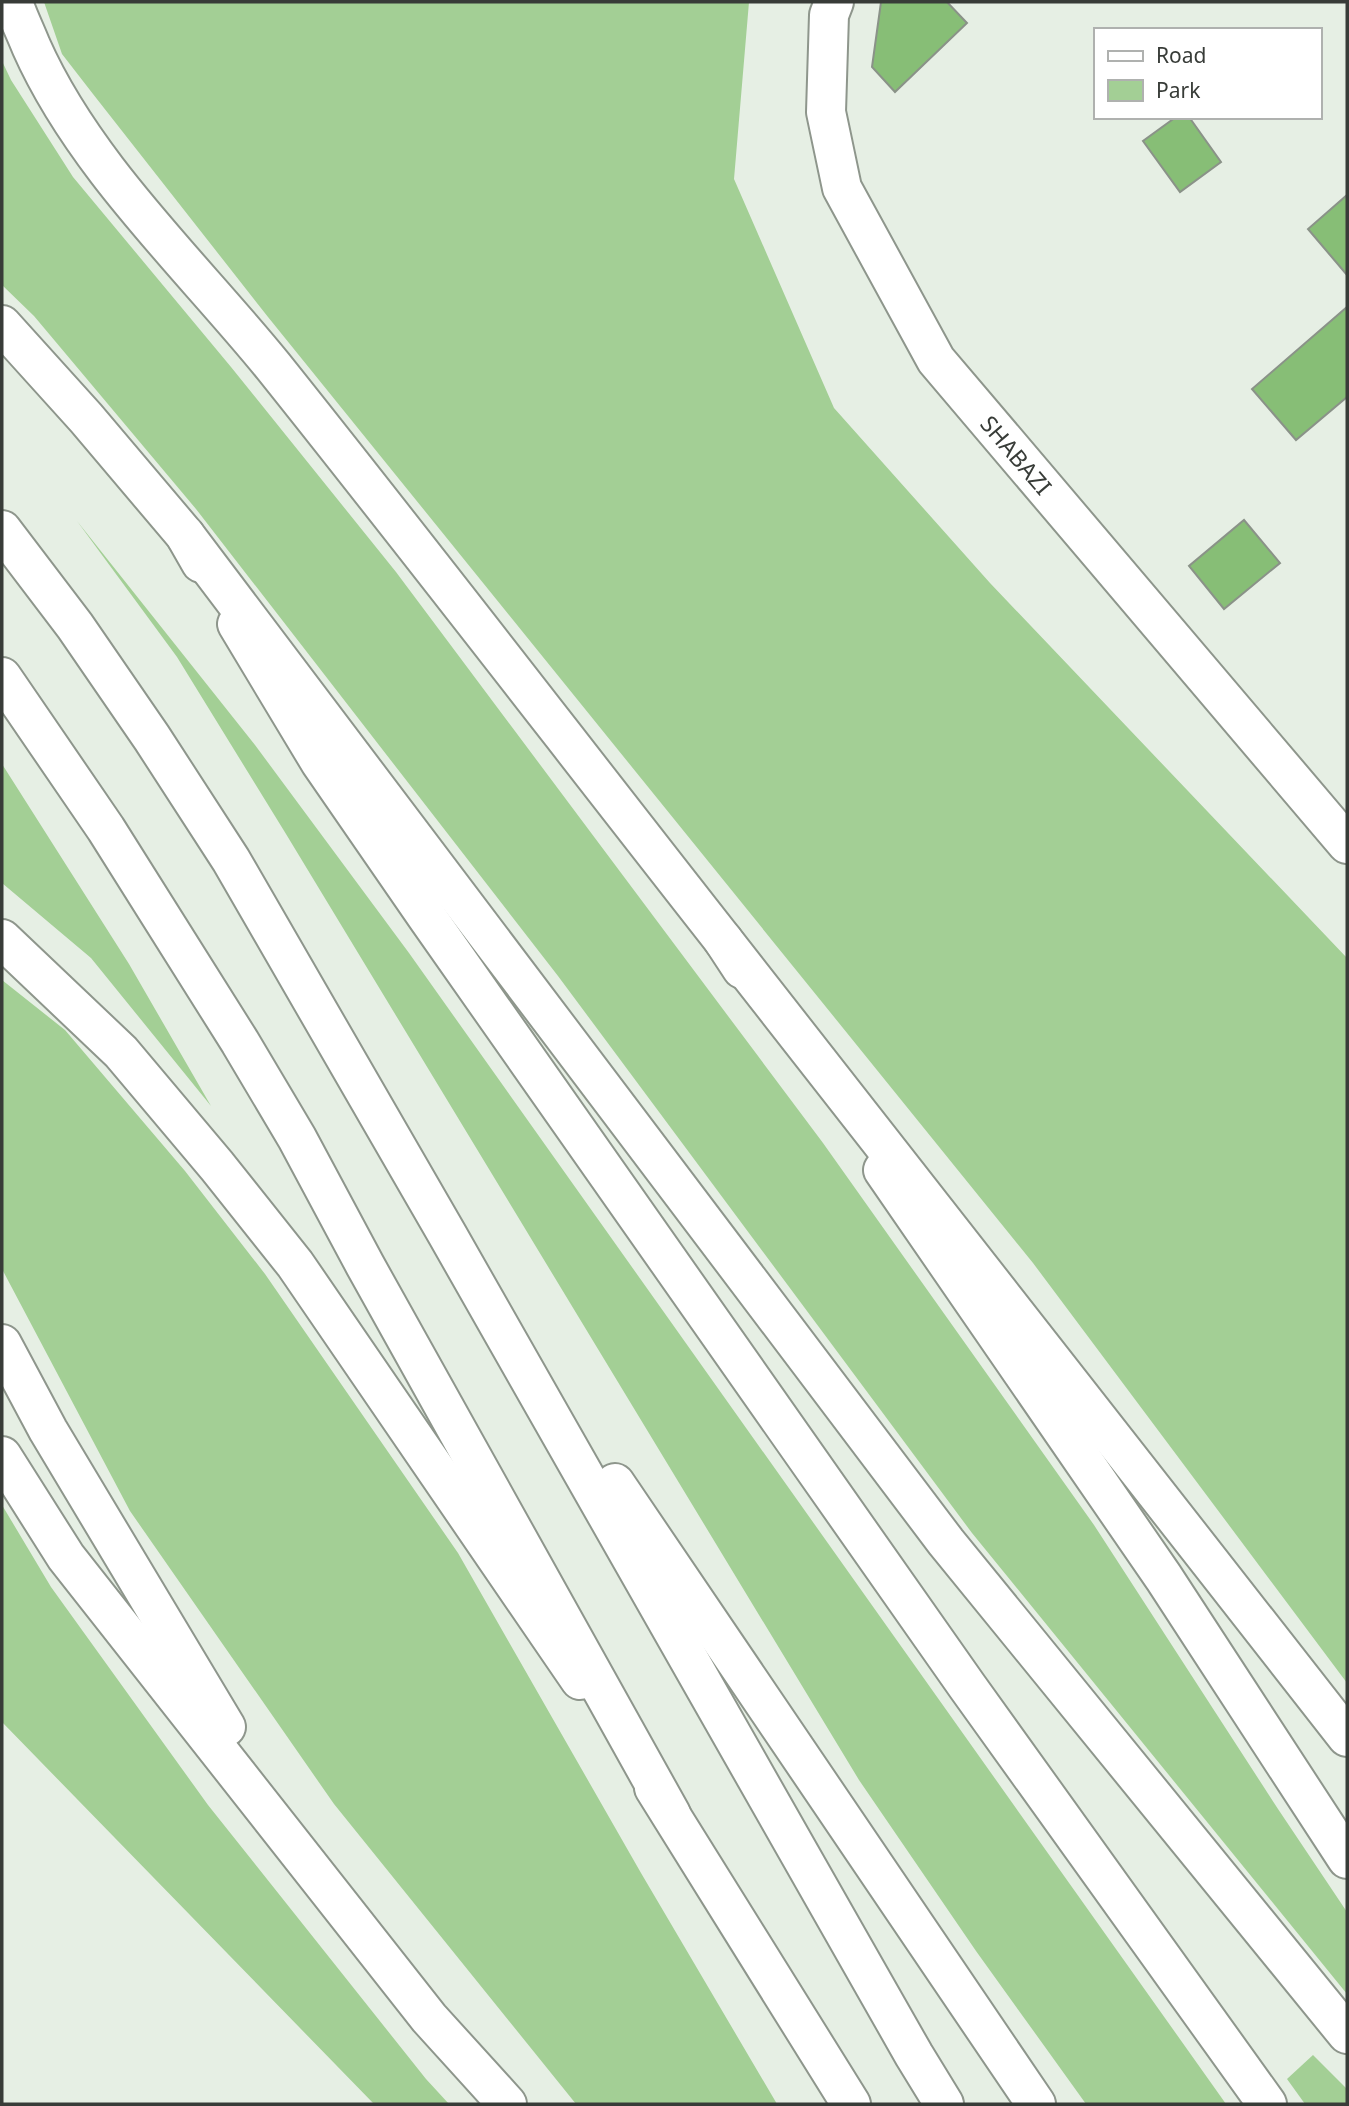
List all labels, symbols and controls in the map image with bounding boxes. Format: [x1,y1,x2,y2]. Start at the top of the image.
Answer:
legend [1094,28,1321,119]
text: Road [1156,41,1206,69]
text: Park [1156,76,1201,104]
street label: SHABAZI [974,408,1059,501]

